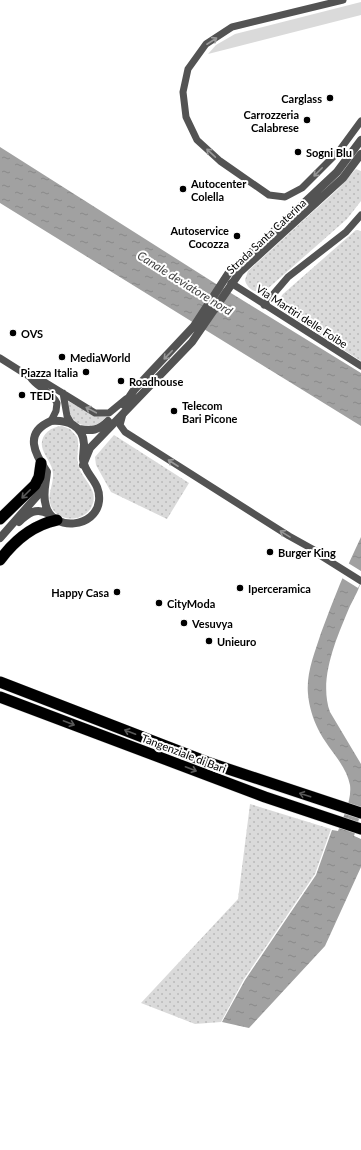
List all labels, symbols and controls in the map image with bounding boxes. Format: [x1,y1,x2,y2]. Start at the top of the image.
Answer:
one-way arrow [206,36,217,45]
place label: Carglass [281,92,322,105]
marker: Carglass [325,93,335,103]
place label: Carrozzeria Calabrese [244,108,299,134]
marker: Carrozzeria Calabrese [302,115,312,125]
place label: Sogni Blu [306,146,352,159]
marker: Sogni Blu [293,147,303,157]
one-way arrow [205,148,216,157]
one-way arrow [313,167,323,177]
place label: Autocenter Colella [190,177,247,203]
marker: Autocenter Colella [178,184,188,194]
street label: Strada Santa Caterina [224,196,308,276]
place label: Autoservice Cocozza [169,224,229,250]
marker: Autoservice Cocozza [232,231,242,241]
water label: Canale deviatore nord [135,248,236,319]
street label: Via Martiri delle Foibe [254,282,350,351]
place label: OVS [21,327,43,340]
marker: OVS [8,328,18,338]
one-way arrow [163,350,173,360]
place label: MediaWorld [70,351,130,364]
marker: MediaWorld [57,352,67,362]
place label: Piazza Italia [21,366,78,379]
marker: Piazza Italia [81,367,91,377]
place label: Roadhouse [129,375,183,388]
marker: Roadhouse [116,376,126,386]
place label: TEDi [30,389,54,402]
marker: TEDi [17,390,27,400]
place label: Telecom Bari Picone [182,399,238,425]
one-way arrow [86,406,98,413]
marker: Telecom Bari Picone [169,406,179,416]
one-way arrow [167,459,178,467]
one-way arrow [21,489,31,499]
one-way arrow [280,530,291,538]
place label: Burger King [278,546,336,559]
marker: Burger King [265,547,275,557]
place label: Iperceramica [248,582,311,595]
marker: Iperceramica [235,583,245,593]
place label: Happy Casa [51,586,109,599]
marker: Happy Casa [112,587,122,597]
place label: CityModa [167,597,215,610]
marker: CityModa [154,598,164,608]
place label: Vesuvya [191,617,233,630]
marker: Vesuvya [179,618,189,628]
place label: Unieuro [217,635,256,648]
marker: Unieuro [204,636,214,646]
one-way arrow [63,720,75,728]
one-way arrow [124,728,136,736]
street label: Tangenziale di Bari [140,731,228,775]
one-way arrow [185,766,198,773]
one-way arrow [299,791,312,798]

